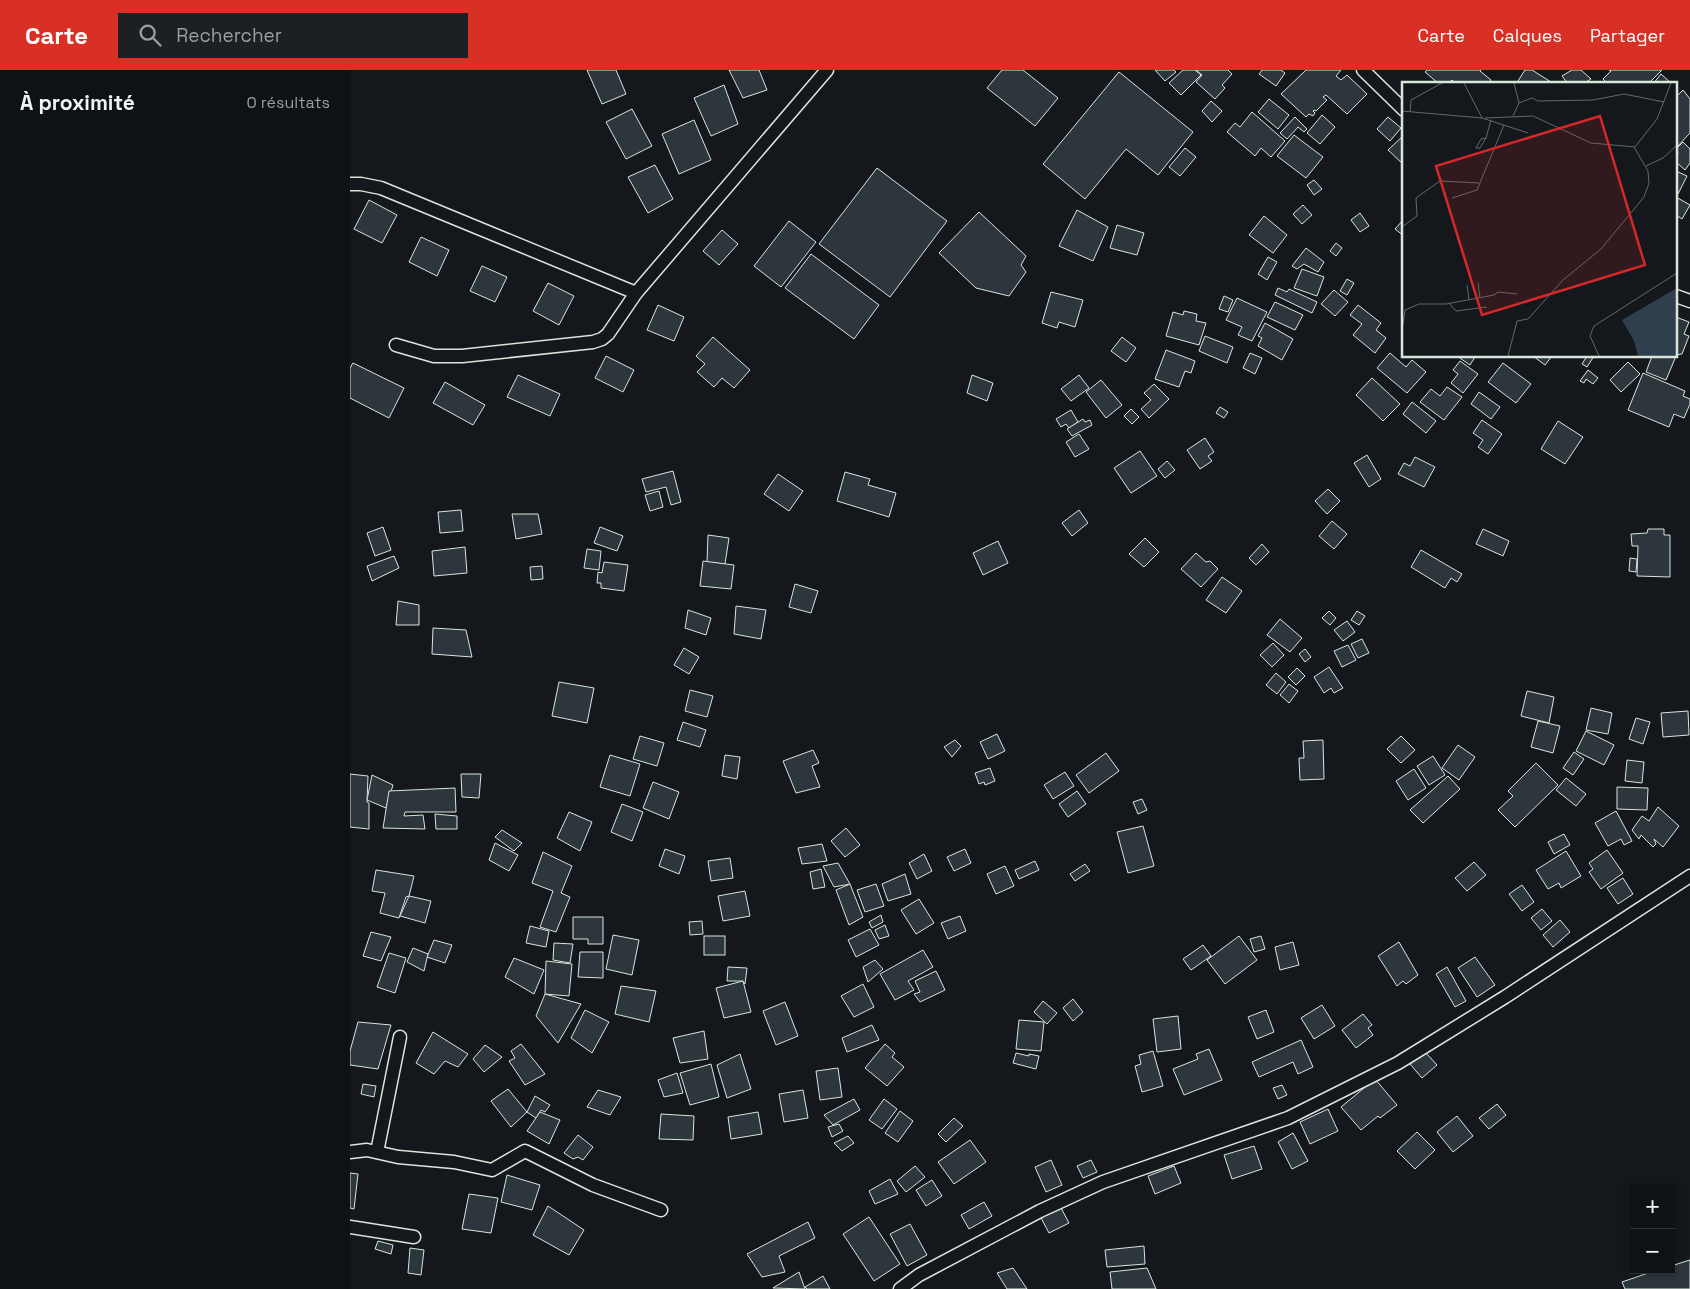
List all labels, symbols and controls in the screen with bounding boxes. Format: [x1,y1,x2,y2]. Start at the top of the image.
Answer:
search box [118,13,468,58]
text: Carte [25,20,88,51]
icon: search [136,21,164,49]
text: Rechercher [176,23,282,48]
text: Carte [1418,24,1465,47]
text: Calques [1493,24,1562,47]
text: Partager [1590,24,1665,47]
inset map [1402,82,1678,358]
text: À proximité [20,89,135,116]
text: 0 résultats [246,92,330,113]
map controls [1630,1184,1675,1274]
button: + [1630,1184,1675,1229]
button: − [1630,1229,1675,1274]

